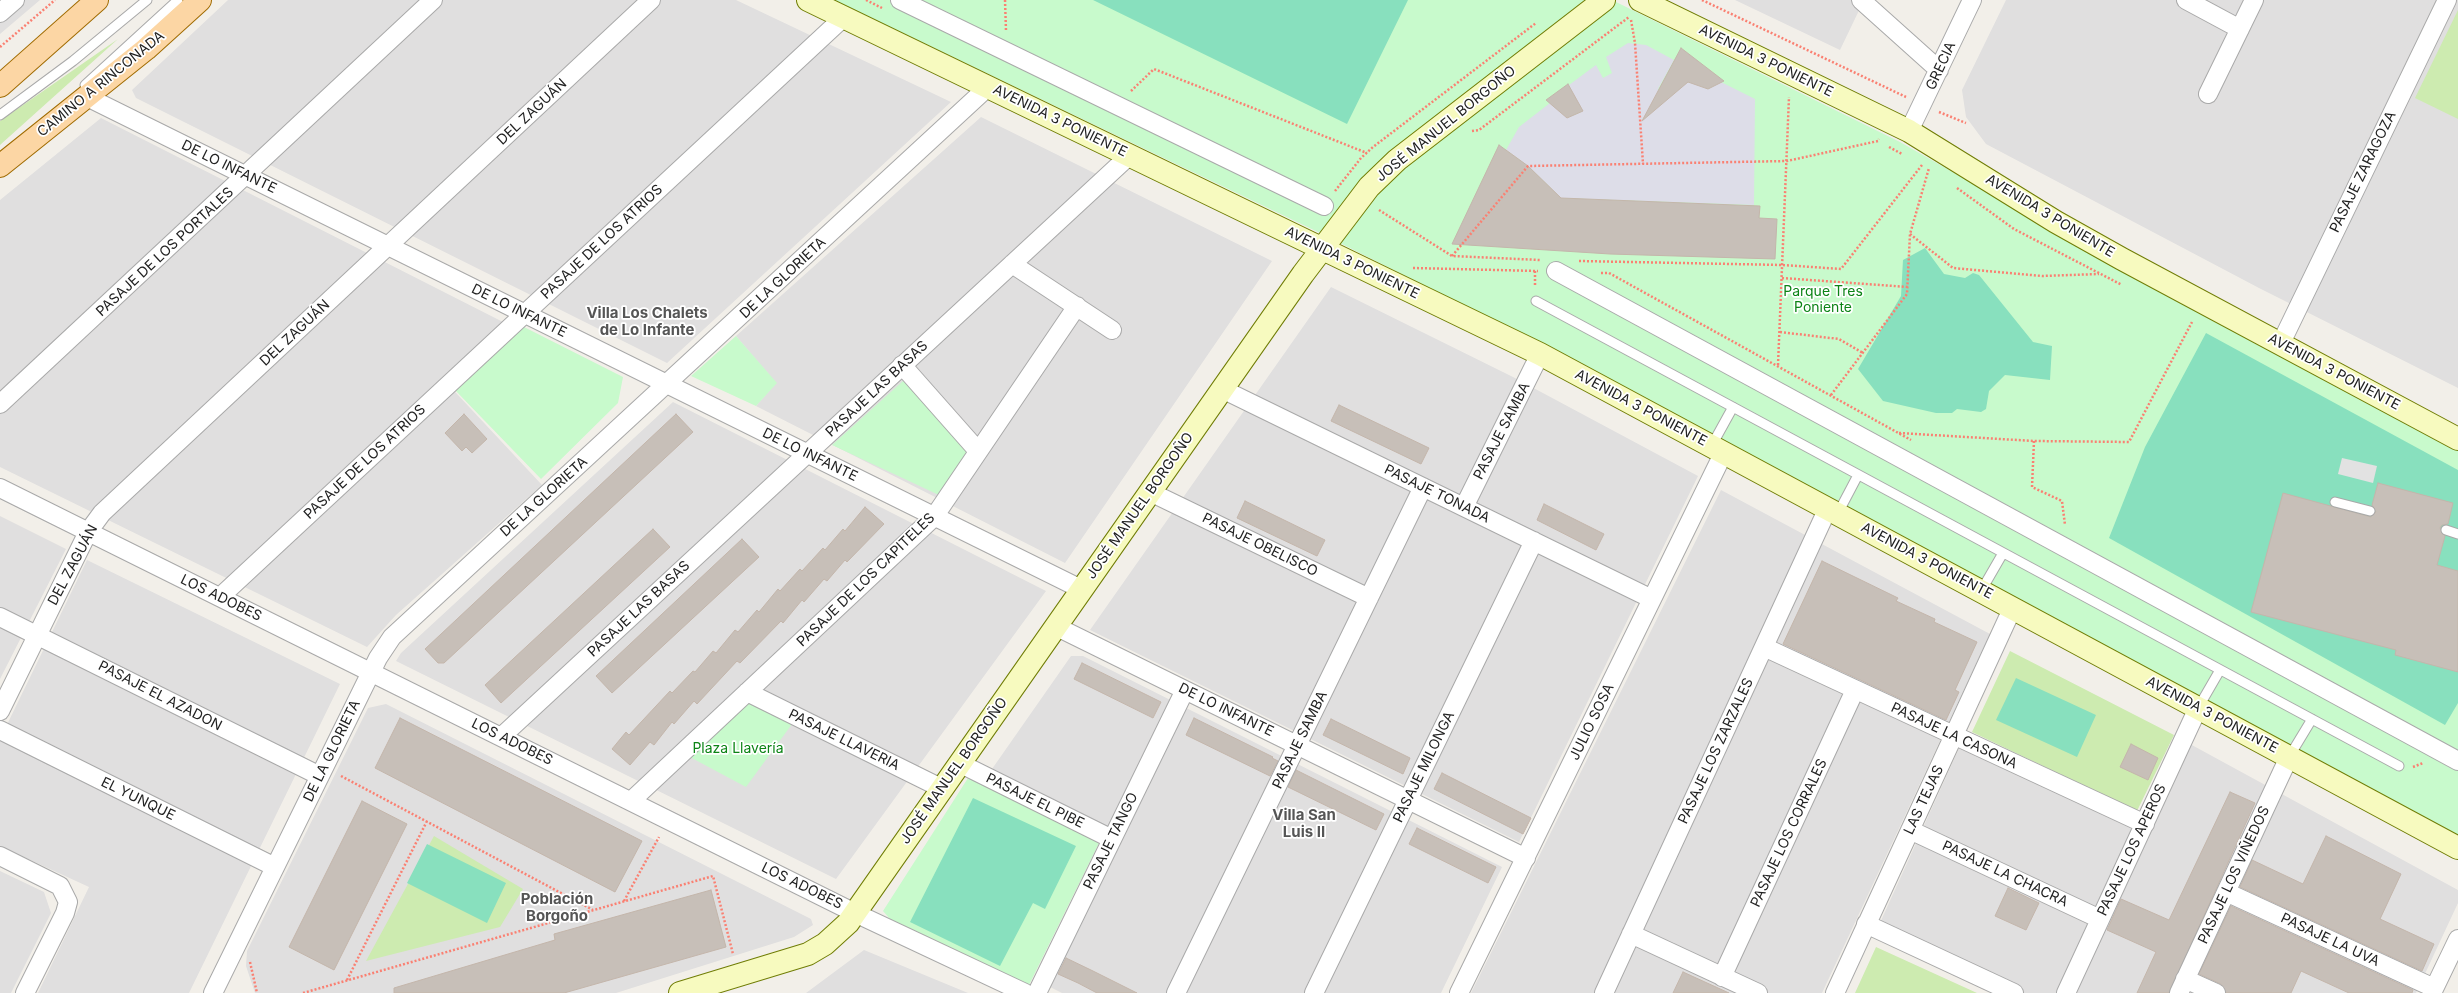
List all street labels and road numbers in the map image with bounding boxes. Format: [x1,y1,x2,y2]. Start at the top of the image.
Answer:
street label: AVENIDA 3 PONIENTE [1696,21,1836,101]
street label: CAMINO A RINCONADA [34,28,168,140]
street label: GRECIA [1923,39,1959,93]
street label: JOSÉ MANUEL BORGOÑO [1373,62,1519,186]
street label: DEL ZAGUÁN [494,75,570,149]
street label: AVENIDA 3 PONIENTE [990,81,1130,161]
street label: PASAJE ZARAGOZA [2326,109,2400,235]
street label: DE LO INFANTE [179,137,279,197]
street label: AVENIDA 3 PONIENTE [1983,171,2117,261]
street label: PASAJE DE LOS ATRIOS [538,181,666,303]
street label: PASAJE DE LOS PORTALES [93,184,237,320]
street label: AVENIDA 3 PONIENTE [1282,223,1422,303]
street label: DE LA GLORIETA [737,234,829,322]
street label: DE LO INFANTE [469,281,569,341]
street label: DEL ZAGUÁN [257,296,333,370]
street label: AVENIDA 3 PONIENTE [2265,330,2403,414]
street label: PASAJE LAS BASAS [822,337,932,441]
street label: AVENIDA 3 PONIENTE [1572,366,1710,450]
street label: PASAJE SAMBA [1470,380,1534,482]
street label: PASAJE DE LOS ATRIOS [301,401,429,523]
street label: DE LO INFANTE [760,425,860,485]
street label: JOSÉ MANUEL BORGOÑO [1083,430,1197,582]
street label: DE LA GLORIETA [497,454,591,540]
street label: PASAJE TONADA [1381,461,1493,527]
street label: PASAJE DE LOS CAPITELES [794,510,938,650]
street label: PASAJE OBELISCO [1200,510,1320,580]
street label: AVENIDA 3 PONIENTE [1858,519,1996,603]
street label: DEL ZAGUÁN [45,522,101,608]
street label: PASAJE LAS BASAS [584,557,694,661]
street label: LOS ADOBES [178,571,264,625]
street label: PASAJE EL AZADON [95,658,225,734]
street label: AVENIDA 3 PONIENTE [2143,673,2281,757]
street label: PASAJE LOS ZARZALES [1675,675,1757,827]
street label: DE LO INFANTE [1176,680,1276,740]
street label: JULIO SOSA [1566,681,1618,763]
street label: PASAJE SAMBA [1269,688,1331,792]
street label: JOSÉ MANUEL BORGOÑO [897,695,1011,847]
street label: DE LA GLORIETA [300,697,364,805]
street label: PASAJE LA CASONA [1888,699,2020,773]
street label: PASAJE LLAVERIA [786,706,902,774]
street label: PASAJE MILONGA [1390,709,1458,825]
street label: LOS ADOBES [469,715,555,769]
street label: PASAJE LOS CORRALES [1747,756,1831,910]
street label: LAS TEJAS [1901,763,1947,837]
street label: PASAJE EL PIBE [983,770,1087,832]
street label: EL YUNQUE [98,774,178,824]
street label: PASAJE LOS APEROS [2094,781,2170,919]
street label: PASAJE TANGO [1080,790,1142,892]
street label: PASAJE LOS VIÑEDOS [2195,804,2273,946]
street label: PASAJE LA CHACRA [1939,837,2071,911]
street label: LOS ADOBES [759,859,845,913]
street label: PASAJE LA UVA [2278,910,2382,970]

